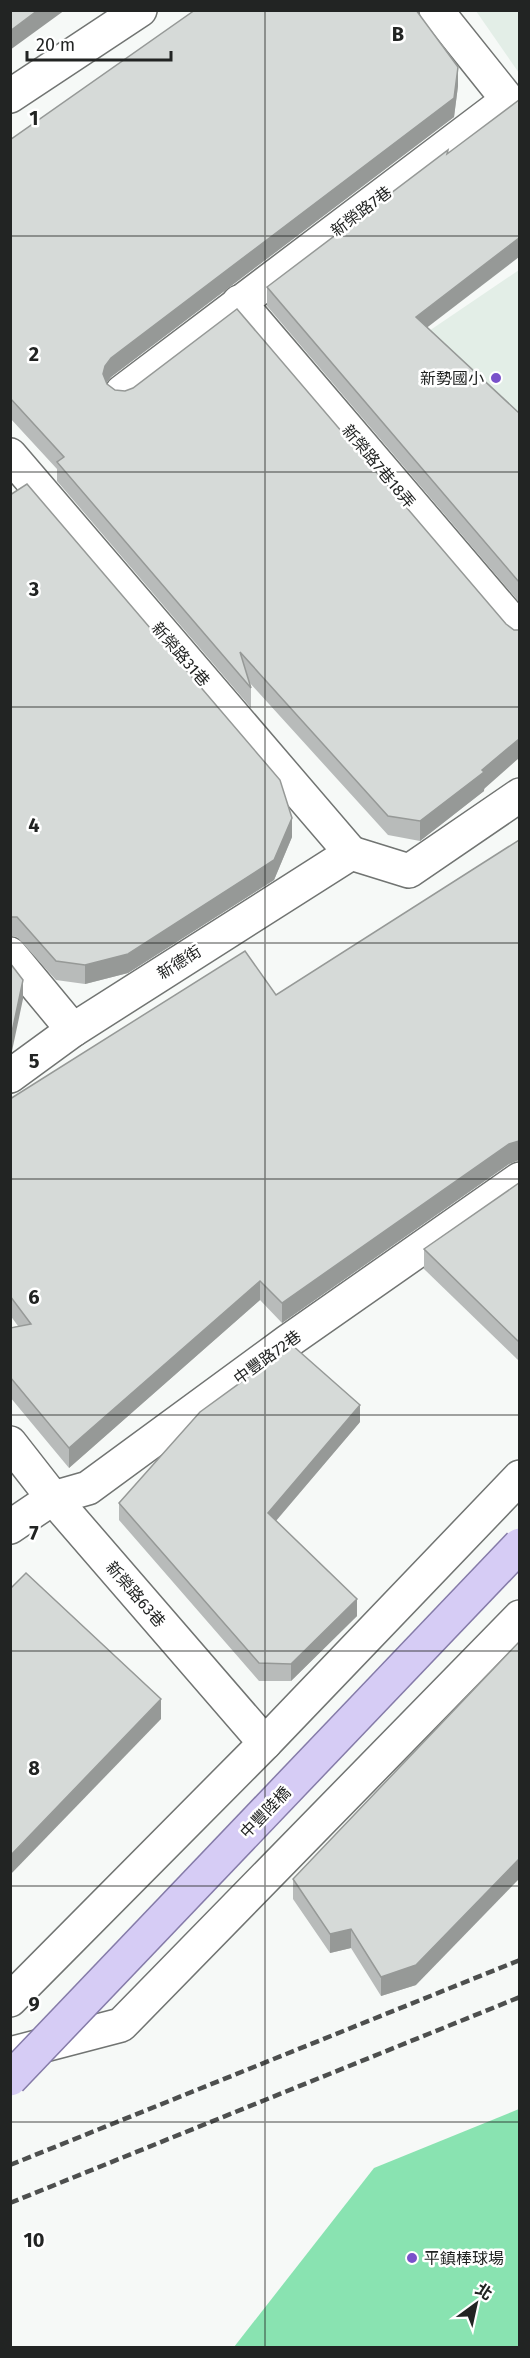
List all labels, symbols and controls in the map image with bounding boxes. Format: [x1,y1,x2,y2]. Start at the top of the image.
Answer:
text: B [392,22,404,46]
scale bar [27,24,171,62]
text: 20 m [36,34,75,56]
text: 1 [29,106,39,130]
street label: 新榮路7巷 [327,182,395,240]
text: 2 [29,342,39,366]
place label: 新勢國小 [420,369,484,388]
marker: 新勢國小 [489,371,503,385]
street label: 新榮路7巷18弄 [338,421,419,512]
text: 3 [28,577,39,601]
street label: 新榮路31巷 [148,618,214,690]
text: 4 [28,813,40,837]
street label: 新德街 [154,942,205,983]
text: 5 [29,1049,40,1073]
text: 6 [28,1285,40,1309]
street label: 中豐路72巷 [230,1327,305,1388]
text: 7 [29,1521,39,1545]
street label: 新榮路63巷 [102,1558,169,1631]
text: 8 [28,1756,40,1780]
street label: 中豐陸橋 [236,1783,294,1842]
text: 9 [28,1992,40,2016]
text: 10 [24,2228,44,2252]
place label: 平鎮棒球場 [424,2249,504,2268]
marker: 平鎮棒球場 [405,2251,419,2265]
north arrow [446,2274,506,2334]
text: 北 [472,2280,496,2304]

